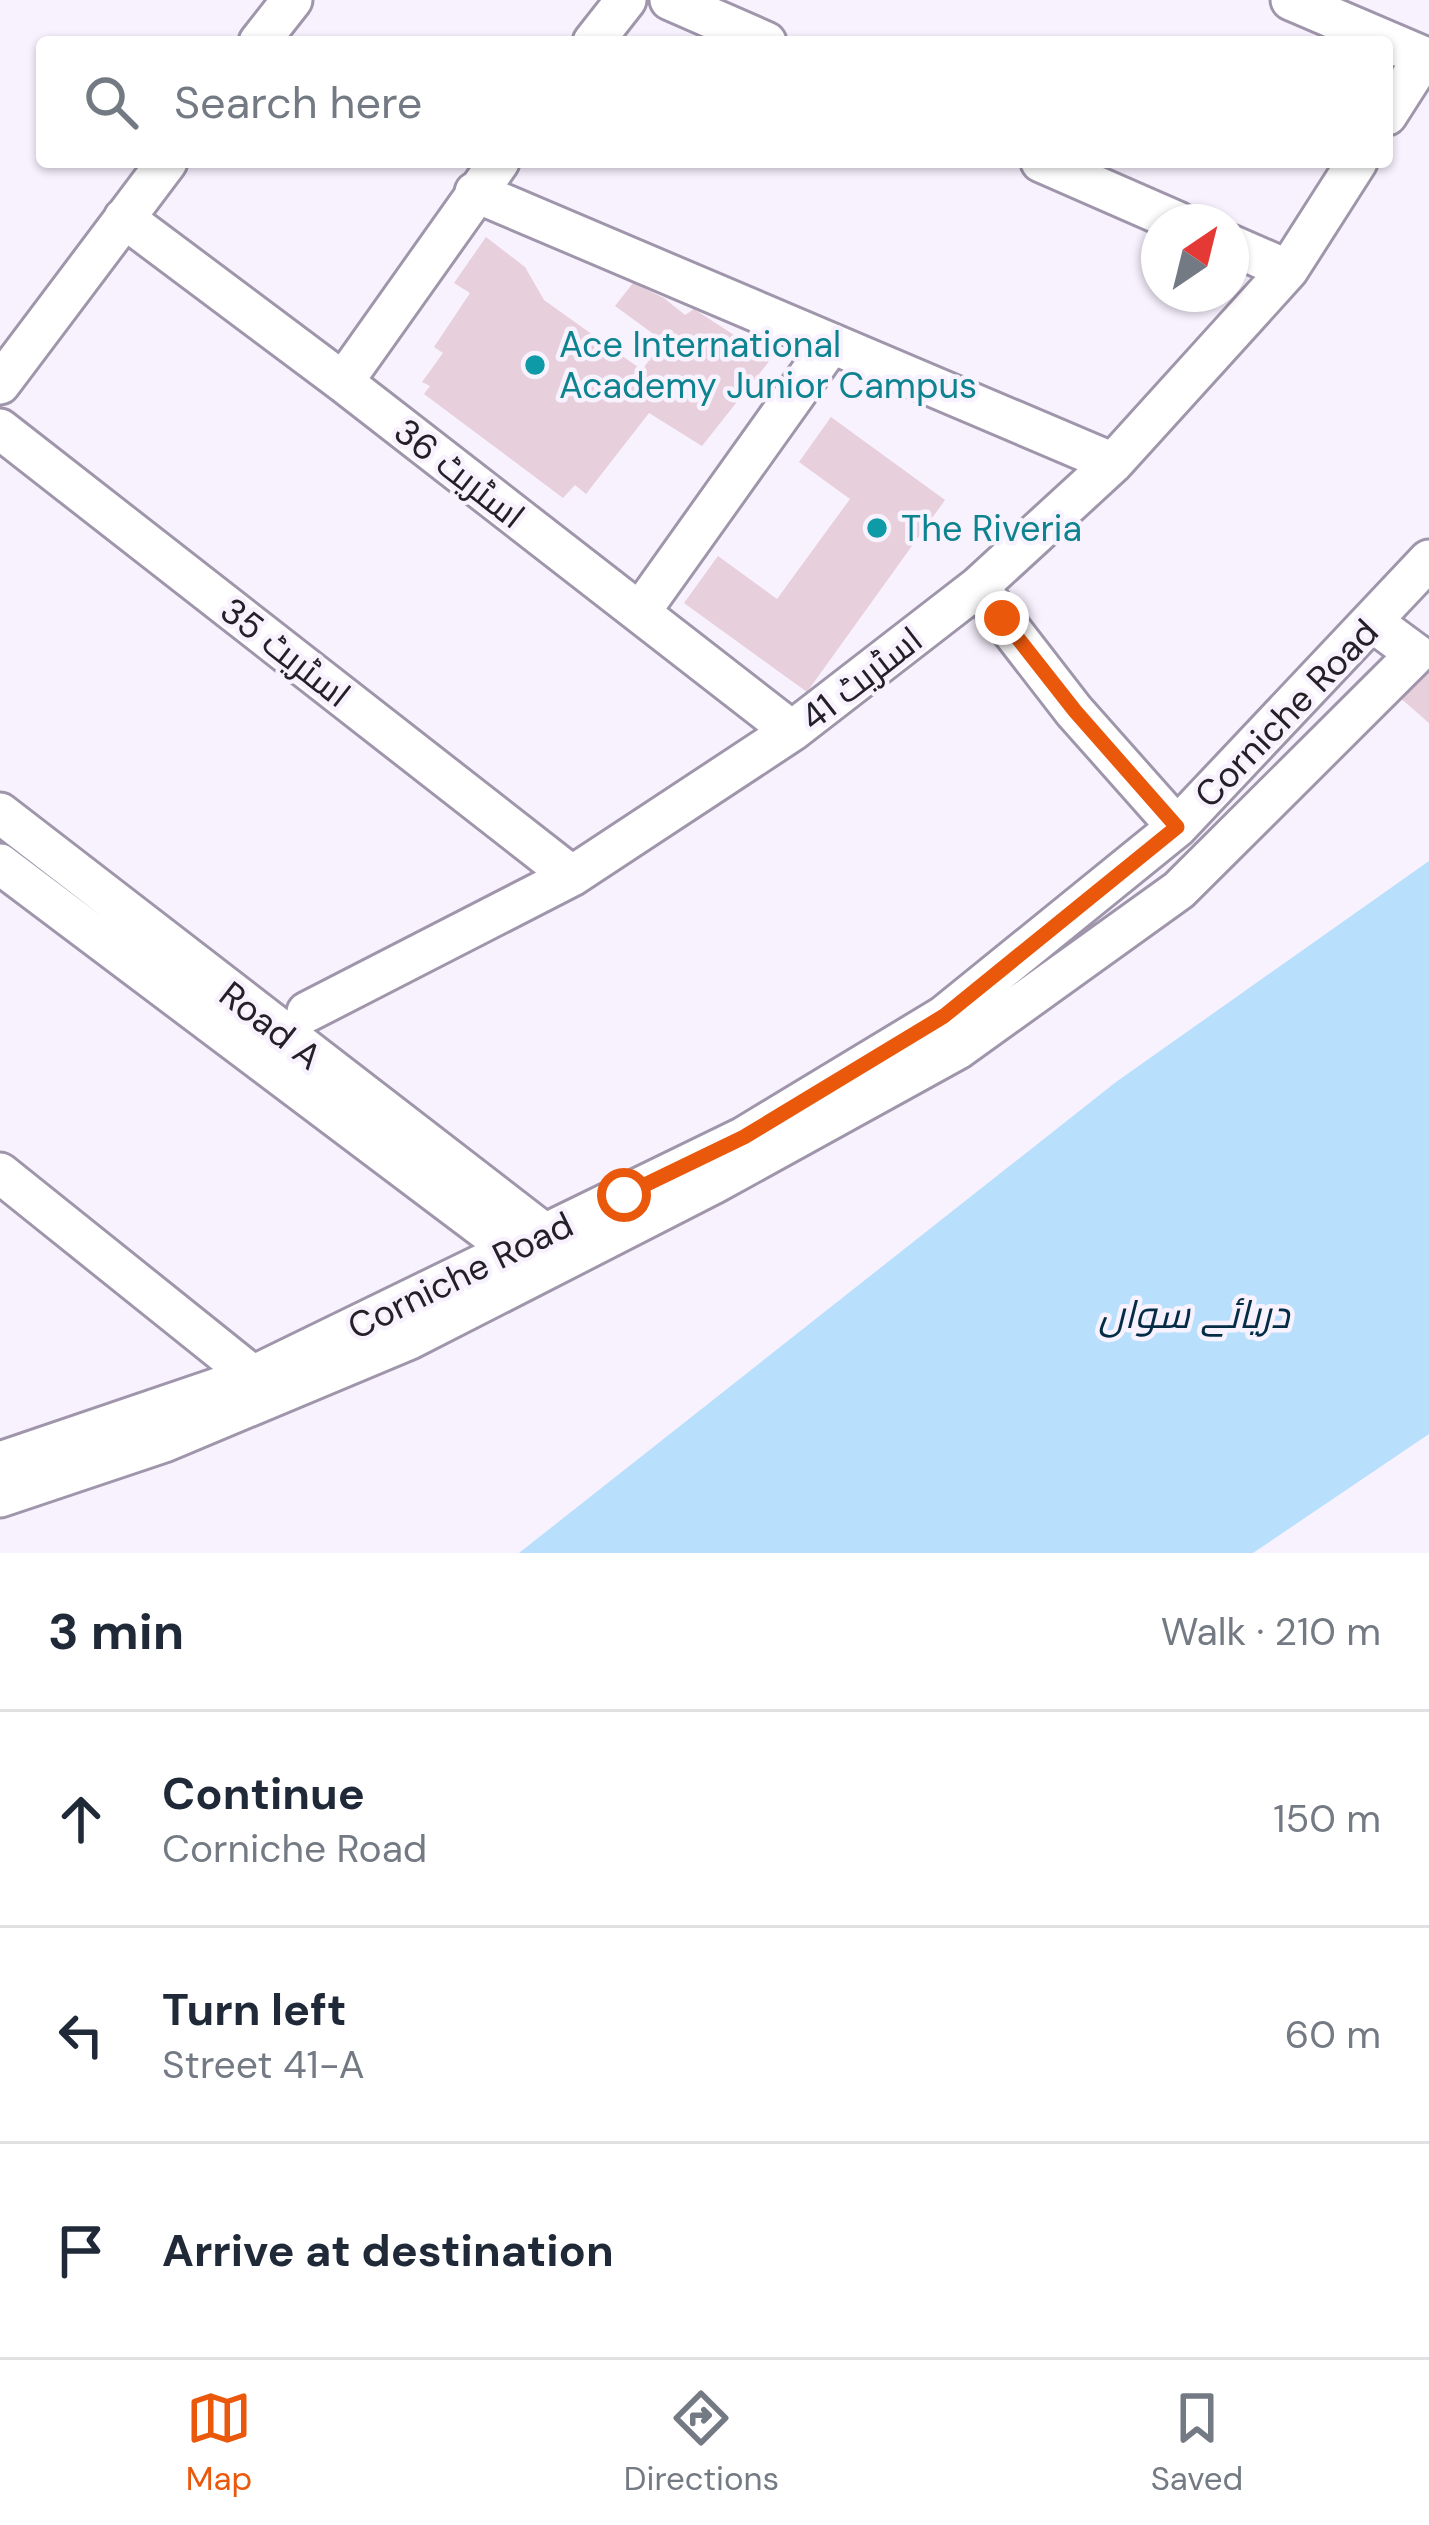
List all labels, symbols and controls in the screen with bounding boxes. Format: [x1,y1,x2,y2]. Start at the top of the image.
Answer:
search box [36,36,1393,168]
icon: search [78,69,144,135]
text: Search here [174,73,422,132]
north arrow [1141,204,1249,312]
place label: Ace International Academy Junior Campus [559,321,977,409]
marker: Ace International Academy Junior Campus [522,352,548,378]
street label: اسٹریٹ 36 [385,408,535,539]
place label: The Riveria [901,505,1082,552]
marker: The Riveria [864,515,890,541]
street label: اسٹریٹ 35 [211,587,360,718]
route end [975,591,1029,645]
street label: Corniche Road [1184,609,1388,818]
street label: اسٹریٹ 41 [791,616,932,741]
street label: Road A [210,971,331,1080]
route start [597,1168,651,1222]
street label: Corniche Road [340,1201,581,1350]
water label: دریائے سواں [1098,1289,1291,1340]
text: 3 min [48,1598,184,1665]
text: Walk · 210 m [1161,1606,1381,1657]
text: Continue [162,1764,365,1823]
icon: ahead [48,1786,114,1852]
text: 150 m [1273,1793,1381,1844]
text: Corniche Road [162,1823,427,1874]
text: Turn left [162,1980,346,2039]
icon: left [48,2002,114,2068]
text: 60 m [1285,2009,1381,2060]
text: Street 41-A [162,2039,365,2090]
icon: arrive [48,2218,114,2284]
text: Arrive at destination [162,2221,614,2280]
tab: Map [186,2385,252,2500]
tab: Directions [624,2385,779,2500]
tab: Saved [1151,2385,1243,2500]

